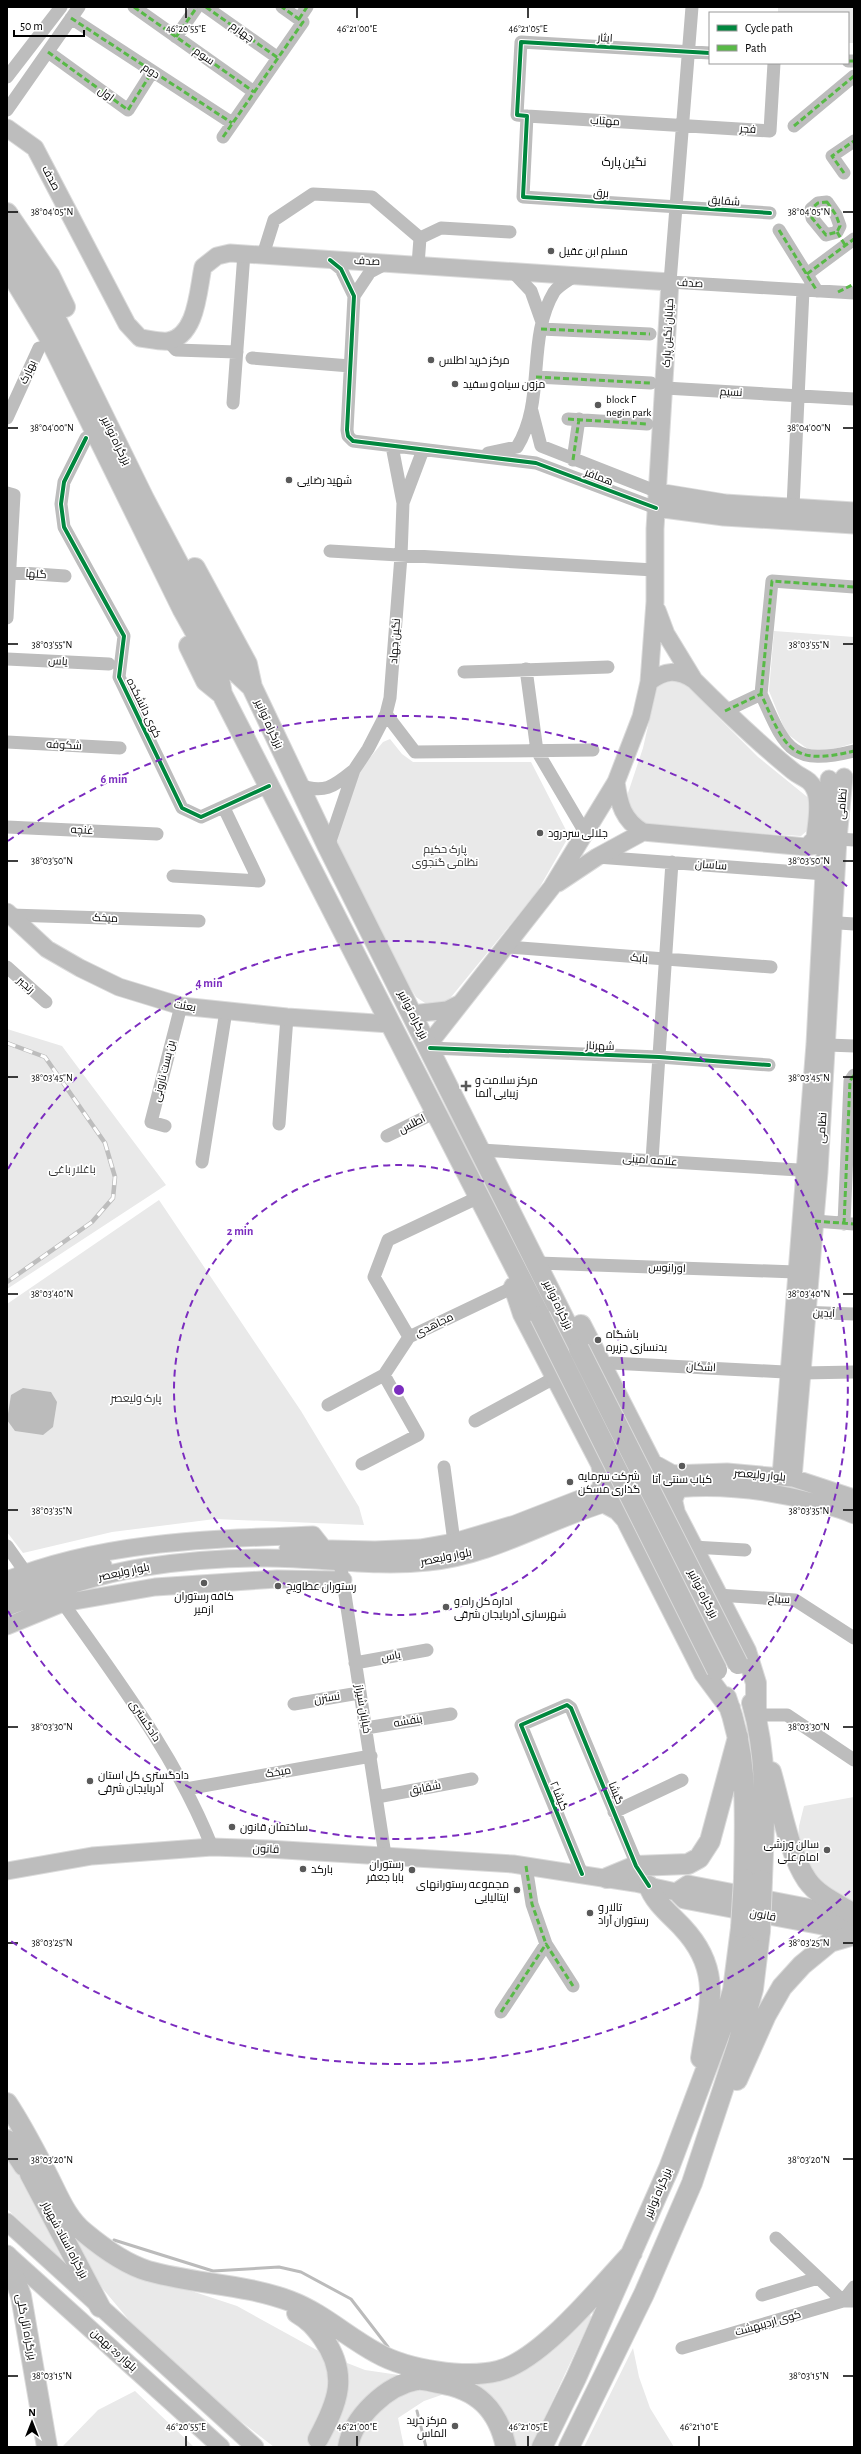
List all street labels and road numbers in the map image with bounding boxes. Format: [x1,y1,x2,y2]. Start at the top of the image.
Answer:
street label: چهارم [227,20,256,46]
street label: ایثار [596,32,613,45]
street label: سوم [191,45,216,69]
street label: دوم [139,61,162,82]
street label: اول [96,85,116,104]
street label: مهتاب [590,115,620,128]
street label: فجر [738,123,757,136]
street label: صدف [40,164,62,192]
street label: برق [593,187,609,200]
street label: شقایق [708,194,740,209]
street label: صدف [354,255,380,267]
street label: صدف [677,277,703,289]
street label: خیابان نگین پارک [661,298,676,368]
street label: بهارک [18,358,39,386]
street label: نسیم [719,386,743,400]
street label: بزرگراه توانیر [98,414,133,468]
street label: همافر [582,466,615,488]
street label: گلها [25,568,47,581]
street label: نگین جهاد [388,618,403,664]
street label: یاس [48,655,68,668]
street label: کوی دانشکده [124,676,163,740]
street label: بزرگراه توانیر [252,697,285,751]
street label: شکوفه [46,739,82,752]
street label: نظامی [835,788,850,820]
street label: غنچه [70,824,94,837]
street label: ساسان [695,858,727,873]
street label: میخک [92,912,118,924]
street label: بابک [630,952,649,964]
street label: رنجبر [14,974,37,996]
street label: بزرگراه توانیر [395,988,430,1042]
street label: بعثت [173,999,197,1013]
street label: بن بست نارونی [151,1039,178,1103]
street label: شهرناز [584,1040,615,1053]
street label: نظامی [815,1112,830,1144]
street label: اطلس [397,1113,428,1136]
street label: علامه امینی [622,1153,678,1168]
street label: اورانوس [648,1262,686,1275]
street label: بزرگراه توانیر [540,1278,575,1332]
street label: آیدین [813,1306,835,1320]
street label: مجاهدی [413,1311,455,1340]
street label: اشکان [686,1361,716,1374]
street label: بلوار ولیعصر [733,1467,786,1484]
street label: بلوار ولیعصر [418,1547,473,1569]
street label: بلوار ولیعصر [96,1561,151,1584]
street label: بزرگراه توانیر [685,1567,720,1621]
street label: سیاح [768,1593,790,1607]
street label: یاس [380,1649,402,1664]
street label: خیابان شیراز [352,1683,373,1734]
street label: نسترن [313,1691,341,1706]
street label: دادگستری [127,1698,162,1744]
street label: بنفشه [393,1713,423,1729]
street label: میخک [264,1764,292,1780]
street label: شقایق [408,1780,442,1797]
street label: گیشا ۲ [548,1780,570,1812]
street label: گیشا [607,1780,625,1806]
street label: قانون [253,1843,279,1856]
street label: قانون [749,1907,777,1924]
street label: بزرگراه توانیر [642,2167,674,2221]
street label: بزرگراه استاد شهریار [39,2199,90,2281]
street label: بزرگراه ائل گلی [13,2293,38,2361]
street label: کوی اردیبهشت [734,2308,803,2339]
street label: بلوار 29 بهمن [88,2327,139,2374]

